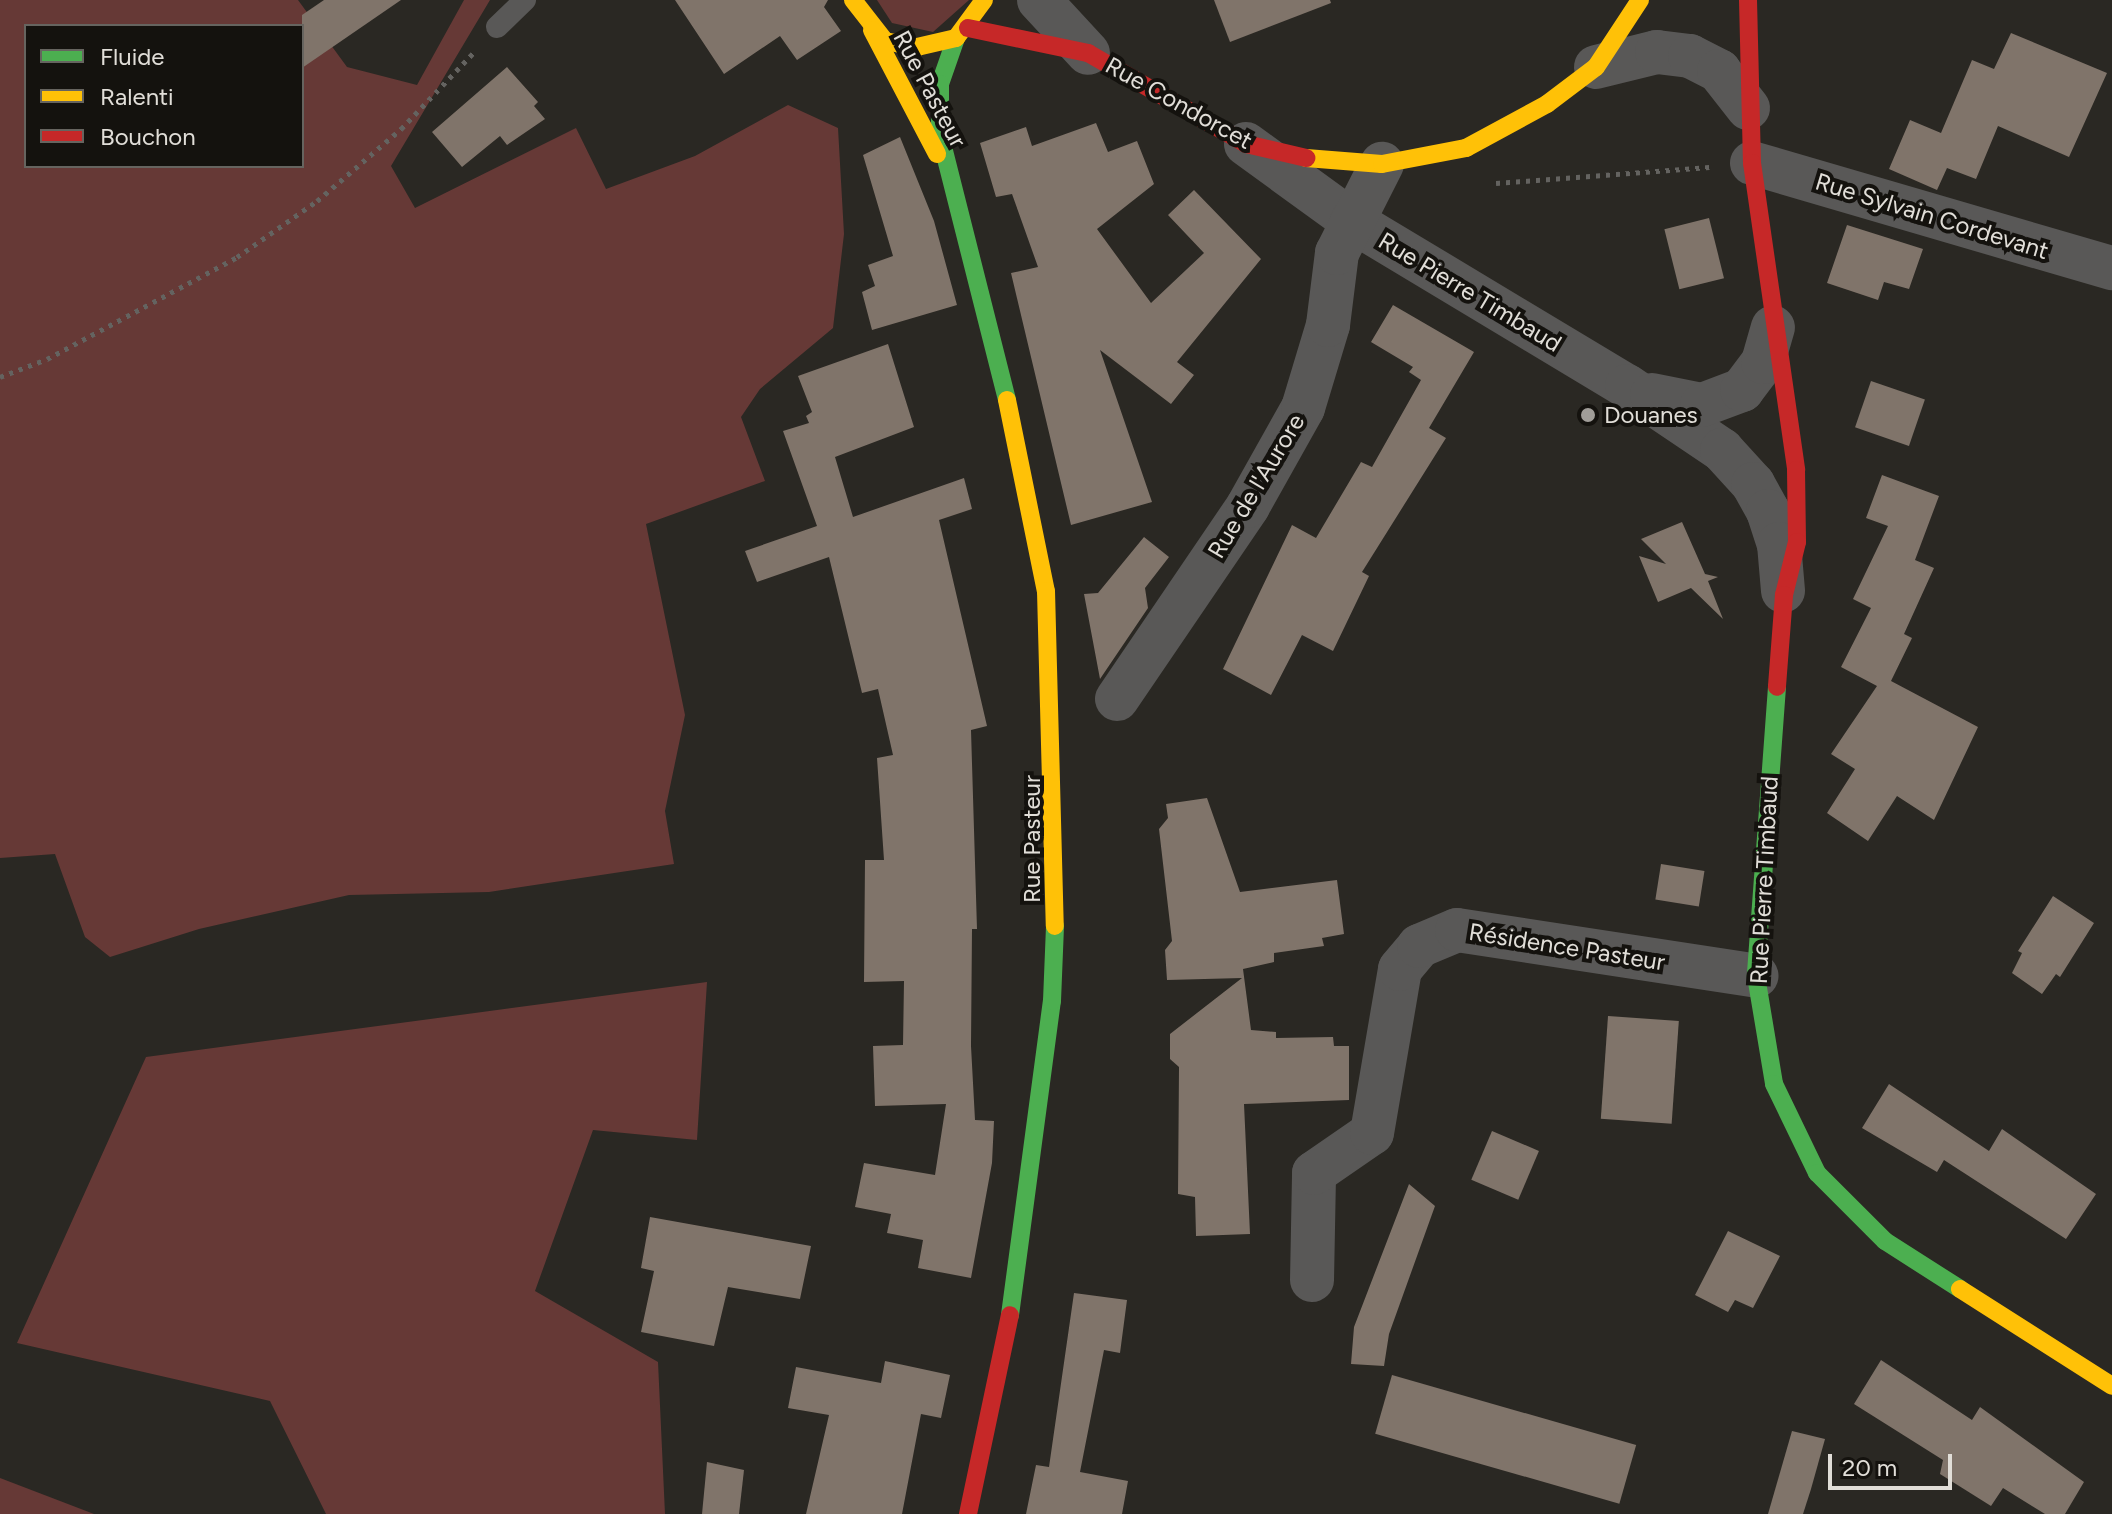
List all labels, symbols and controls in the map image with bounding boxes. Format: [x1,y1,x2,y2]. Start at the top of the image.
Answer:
legend [24,24,304,168]
street label: Rue Pasteur [887,26,973,152]
text: Fluide [100,42,164,71]
street label: Rue Condorcet [1101,51,1257,155]
text: Ralenti [100,82,174,111]
text: Bouchon [100,122,196,151]
street label: Rue Sylvain Cordevant [1812,167,2052,265]
street label: Rue Pierre Timbaud [1373,226,1567,358]
place label: Douanes [1604,401,1698,429]
marker: Douanes [1579,406,1597,424]
street label: Rue de l'Aurore [1202,409,1310,563]
street label: Rue Pasteur [1018,775,1046,903]
street label: Rue Pierre Timbaud [1744,775,1784,985]
street label: Résidence Pasteur [1467,917,1667,977]
scale bar [1832,1438,1956,1488]
text: 20 m [1842,1453,1897,1482]

